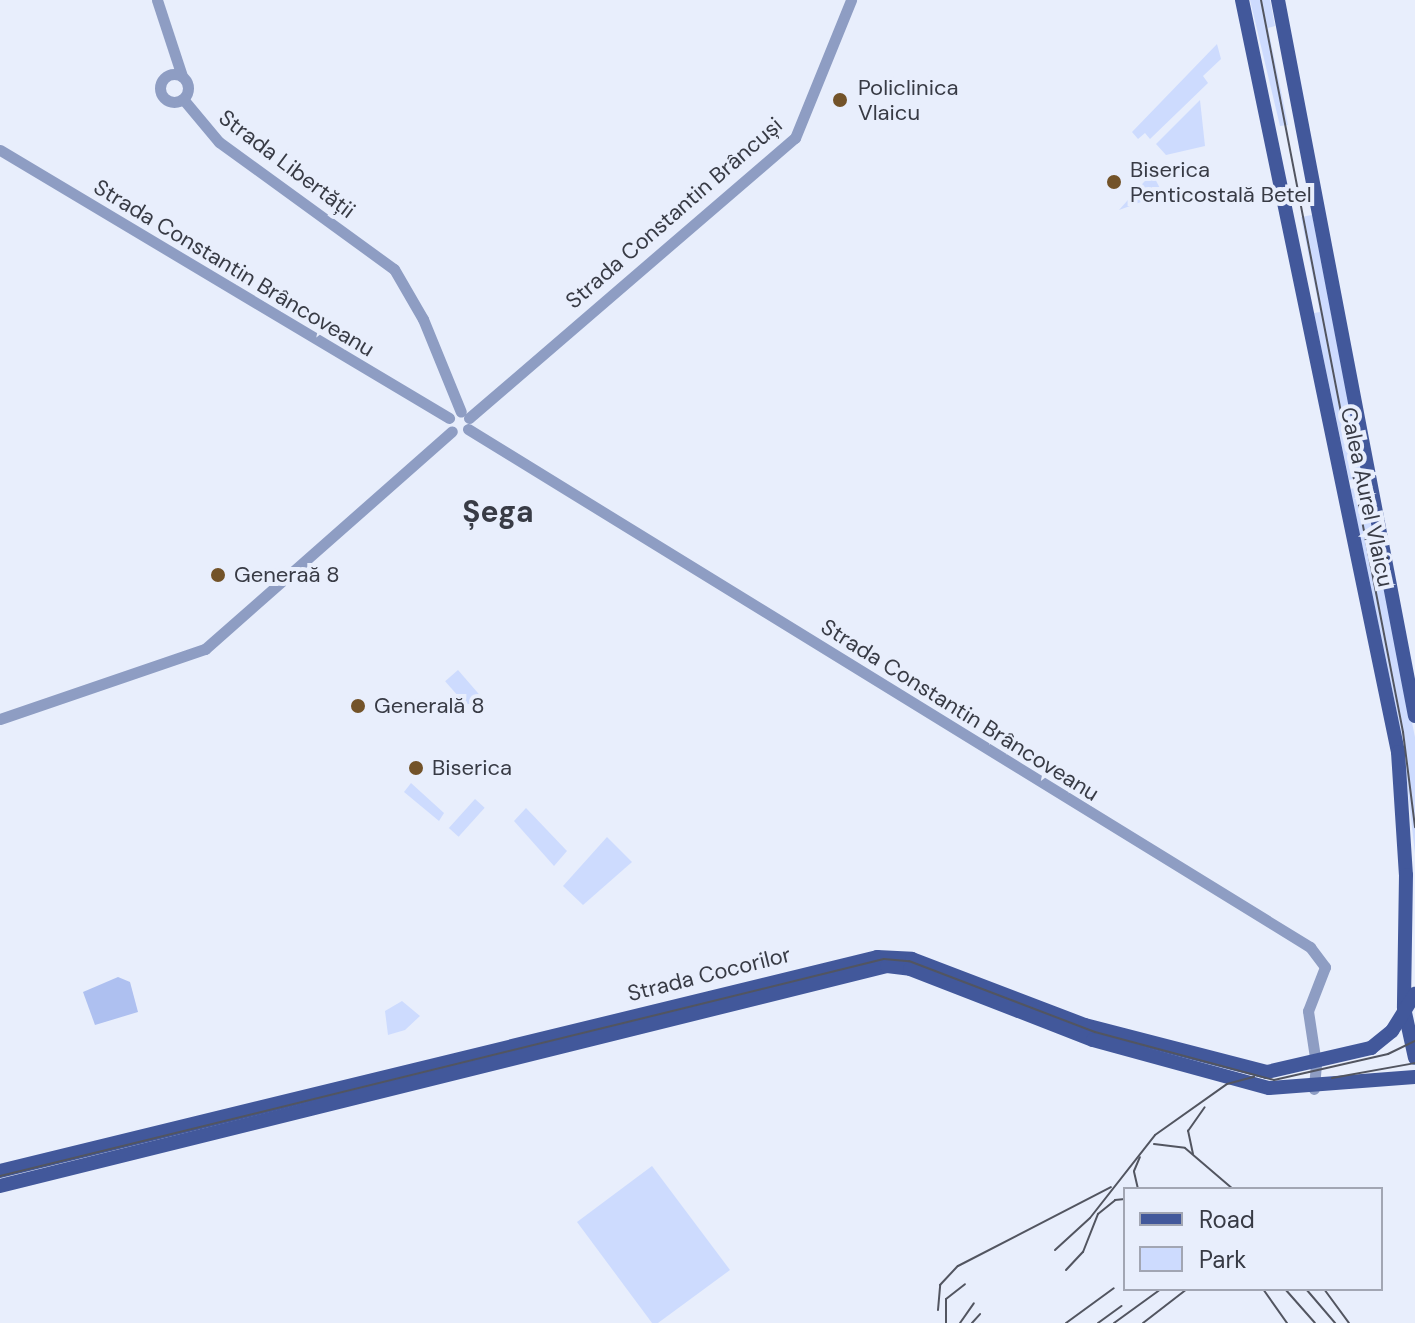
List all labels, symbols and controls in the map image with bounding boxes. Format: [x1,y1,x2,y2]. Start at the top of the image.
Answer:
place label: Policlinica Vlaicu [858,74,959,126]
marker: Policlinica Vlaicu [829,89,851,111]
street label: Strada Libertății [214,104,360,224]
street label: Strada Constantin Brâncuși [560,112,788,314]
place label: Biserica Penticostală Betel [1130,156,1312,208]
marker: Biserica Penticostală Betel [1105,173,1123,191]
street label: Strada Constantin Brâncoveanu [89,174,379,362]
street label: Calea Aurel Vlaicu [1335,405,1399,589]
district label: Șega [462,494,534,530]
place label: Generaă 8 [234,562,340,588]
marker: Generaă 8 [209,566,227,584]
street label: Strada Constantin Brâncoveanu [816,613,1104,807]
place label: Generală 8 [374,693,485,719]
marker: Generală 8 [349,697,367,715]
place label: Biserica [432,755,512,781]
marker: Biserica [407,759,425,777]
street label: Strada Cocorilor [625,941,793,1007]
legend [1123,1187,1383,1291]
text: Road [1199,1204,1255,1235]
text: Park [1199,1244,1246,1275]

